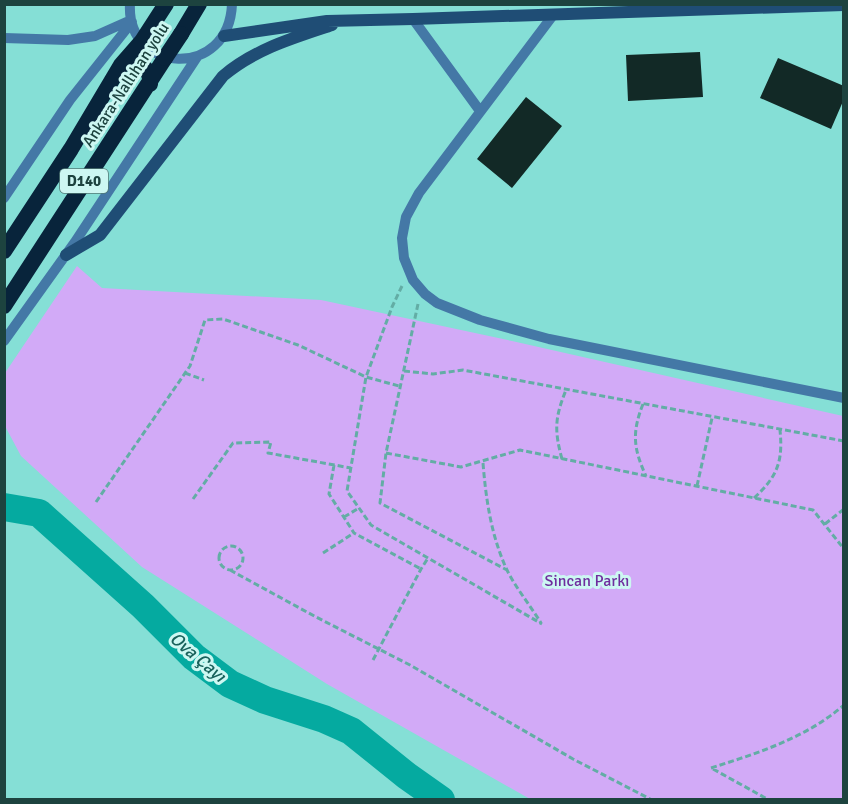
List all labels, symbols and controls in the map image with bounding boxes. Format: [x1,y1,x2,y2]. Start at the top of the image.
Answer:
street label: Ankara-Nallıhan yolu [78,19,174,151]
road number: D140 [60,169,108,193]
park label: Sincan Parkı [545,571,629,591]
water label: Ova Çayı [166,627,231,687]

